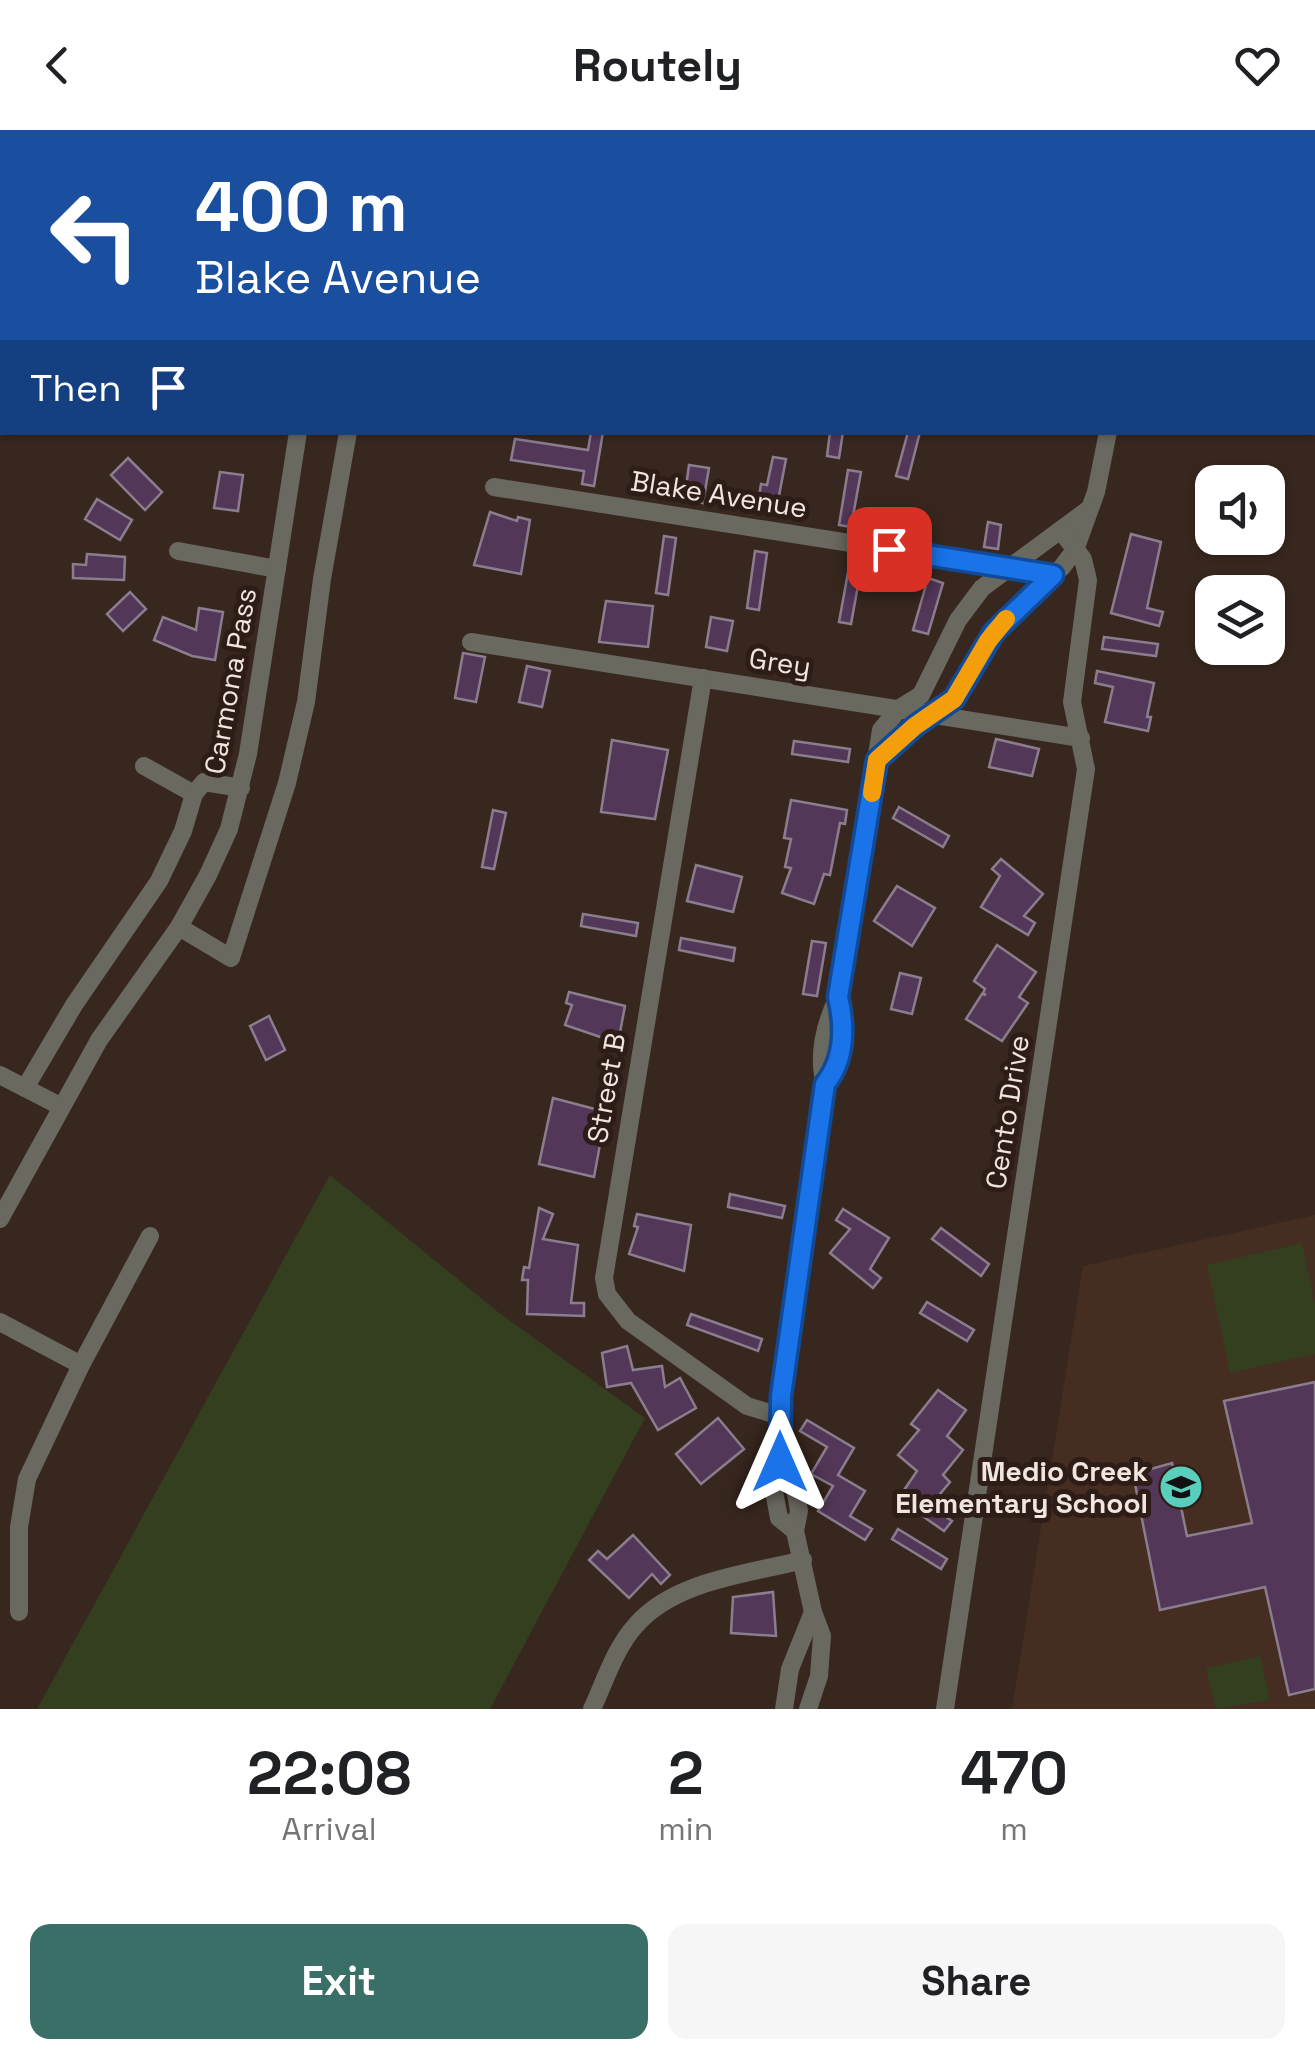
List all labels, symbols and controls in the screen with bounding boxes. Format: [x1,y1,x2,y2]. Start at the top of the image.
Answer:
text: Routely [573,37,742,94]
icon: back [30,38,85,93]
icon: heart [1230,38,1285,93]
text: 400 m [195,162,408,251]
icon: left [30,170,160,300]
text: Blake Avenue [195,249,481,306]
icon: arrive [141,360,196,415]
text: Then [30,364,121,412]
street label: Blake Avenue [628,462,810,526]
map controls [1195,465,1285,665]
button: sound [1195,465,1285,555]
pin [847,507,932,592]
icon: arrive [862,522,917,577]
button: layers [1195,575,1285,665]
street label: Carmona Pass [196,585,264,777]
street label: Grey [746,639,814,685]
street label: Street B [579,1030,633,1146]
street label: Cento Drive [977,1032,1037,1192]
position arrow [728,1410,832,1514]
place label: Medio Creek Elementary School [895,1453,1148,1521]
school or university icon: Medio Creek Elementary School [1158,1464,1204,1510]
text: 22:08 [247,1735,411,1812]
text: 2 [668,1735,704,1812]
text: 470 [960,1735,1068,1812]
text: Arrival [282,1809,377,1849]
text: min [658,1809,713,1849]
text: m [1000,1809,1028,1849]
button: Exit [30,1924,648,2039]
button: Share [668,1924,1285,2039]

